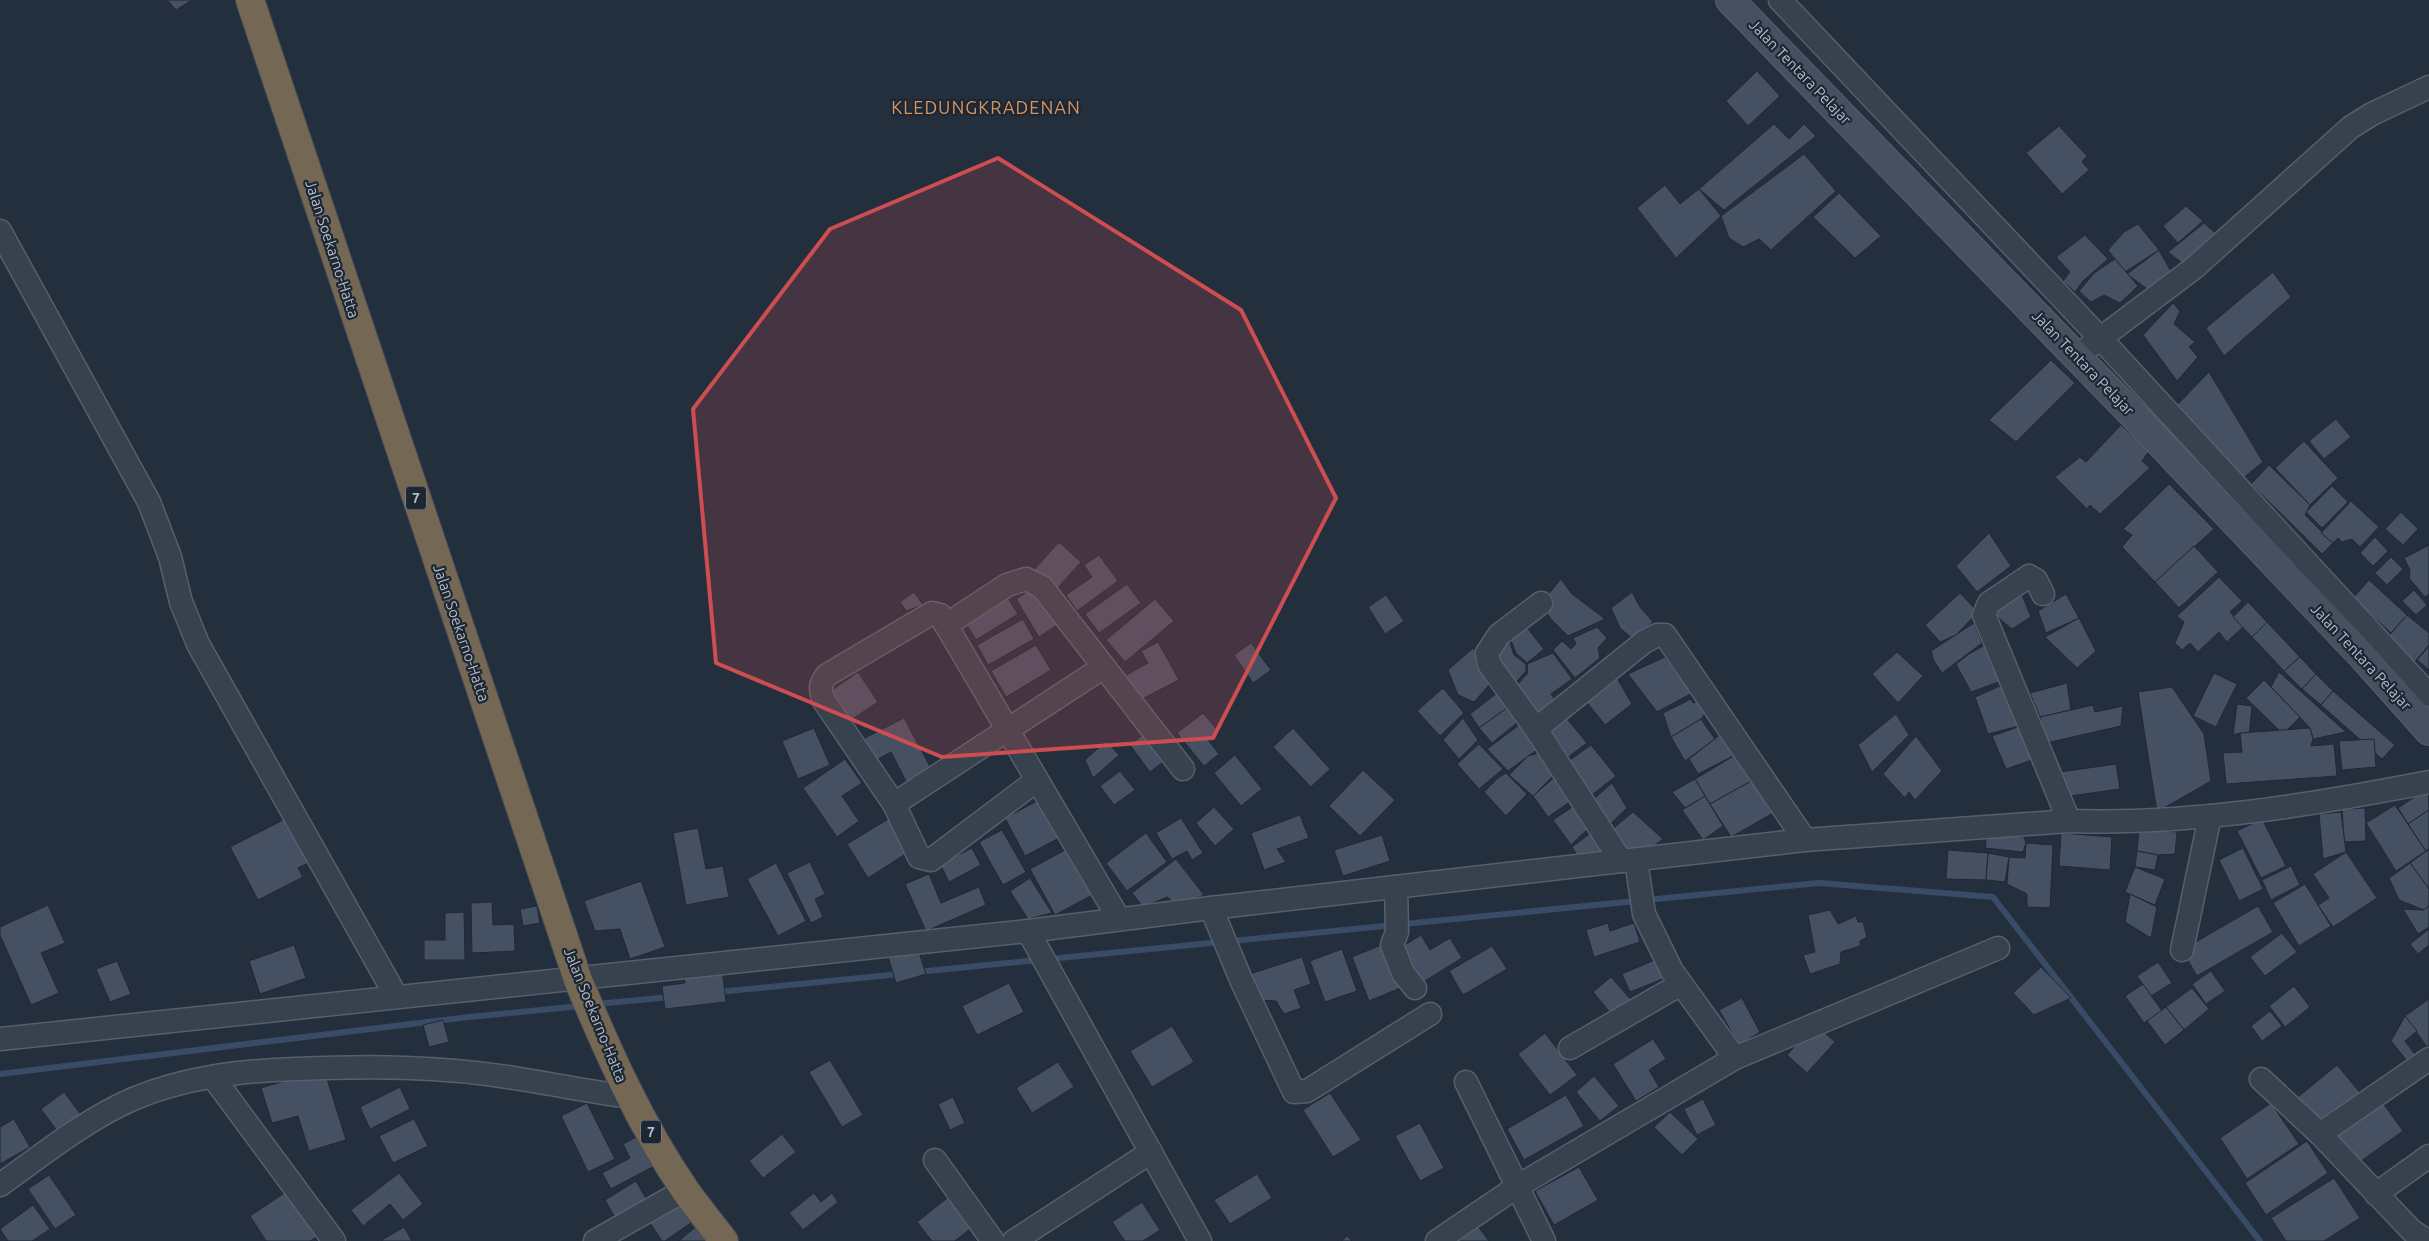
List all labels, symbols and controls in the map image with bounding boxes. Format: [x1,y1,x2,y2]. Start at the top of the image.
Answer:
street label: Jalan Tentara Pelajar [1746,16,1855,128]
district label: KLEDUNGKRADENAN [891,97,1081,117]
street label: Jalan Soekarno-Hatta [302,178,363,320]
street label: Jalan Tentara Pelajar [2029,307,2138,419]
road number: 7 [406,486,426,509]
street label: Jalan Soekarno-Hatta [430,562,493,704]
street label: Jalan Tentara Pelajar [2308,600,2415,714]
street label: Jalan Soekarno-Hatta [561,945,630,1085]
road number: 7 [641,1120,661,1144]

